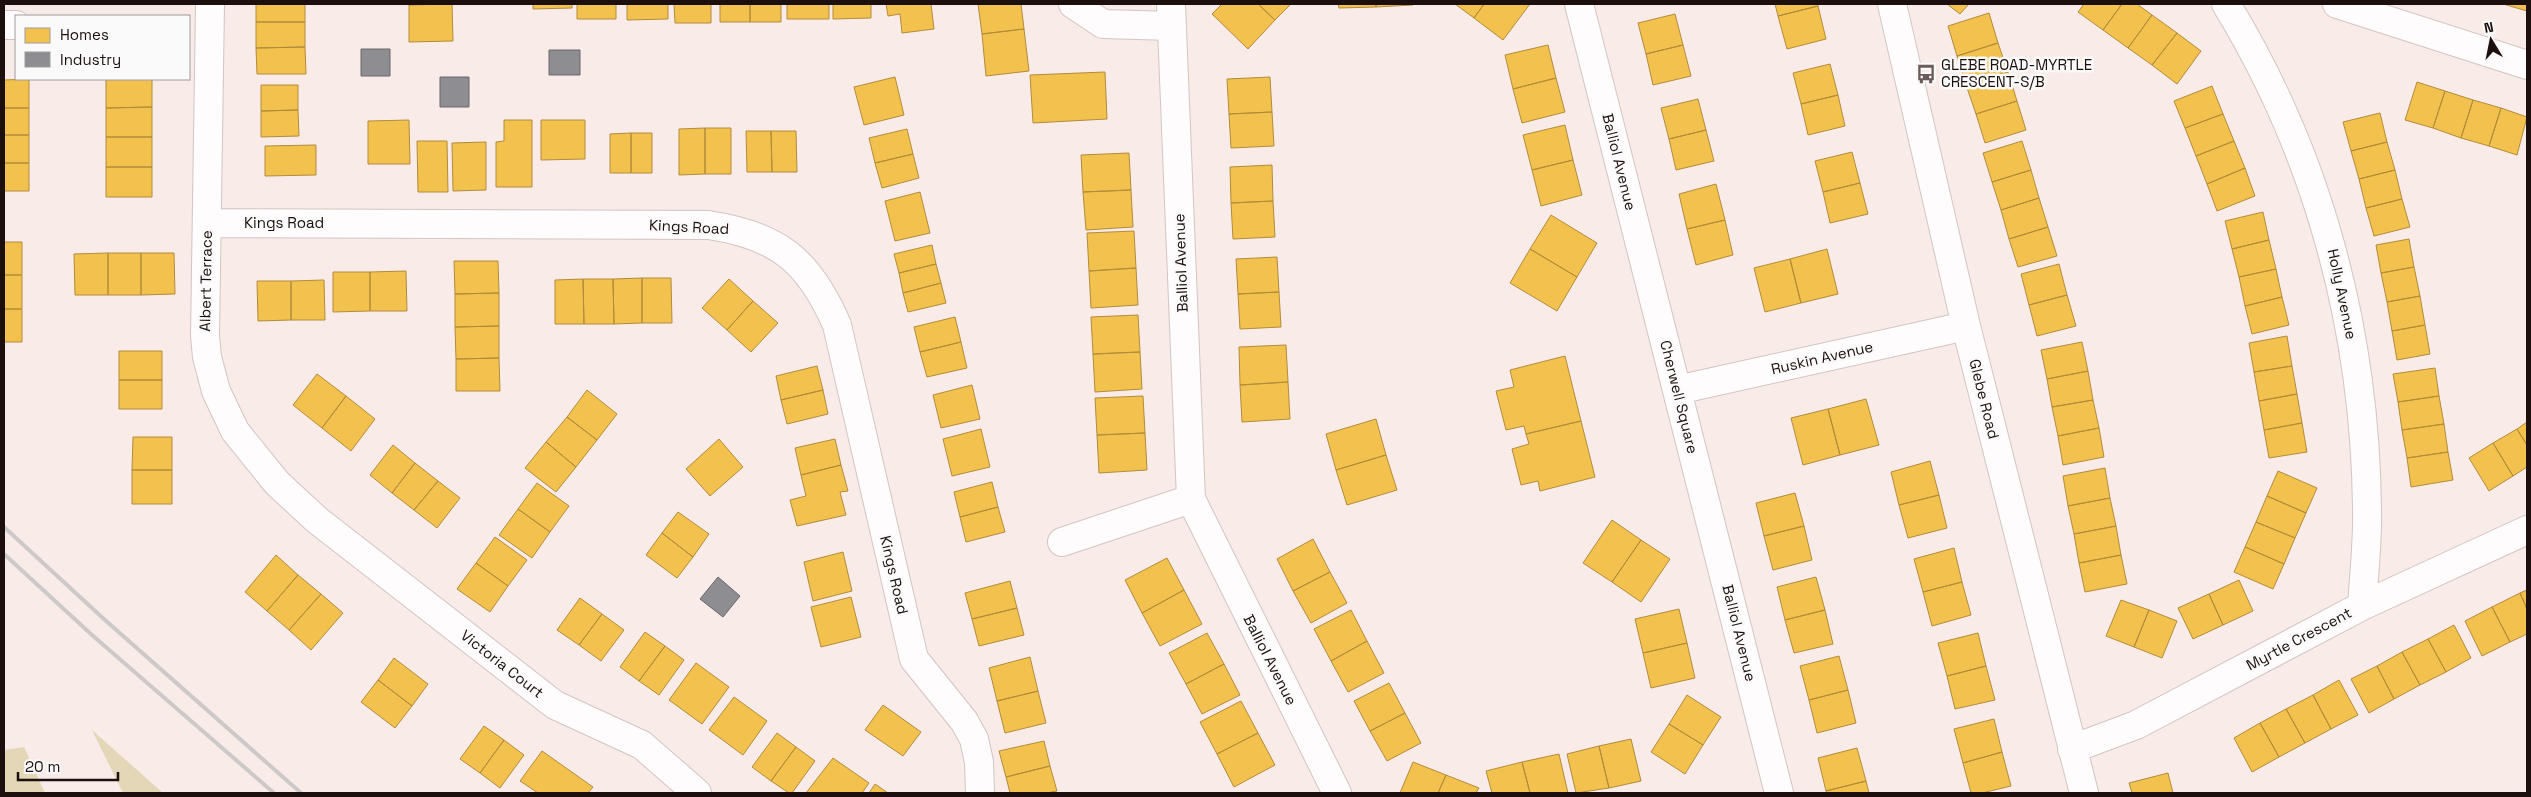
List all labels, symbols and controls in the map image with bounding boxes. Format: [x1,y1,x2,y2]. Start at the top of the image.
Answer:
legend [15,15,190,80]
north arrow [2466,15,2516,65]
text: N [2483,18,2495,37]
text: Homes [60,25,109,44]
text: Industry [60,50,121,69]
place label: GLEBE ROAD-MYRTLE CRESCENT-S/B [1941,55,2092,91]
bus stop icon: GLEBE ROAD-MYRTLE CRESCENT-S/B [1915,63,1937,85]
street label: Balliol Avenue [1598,111,1641,212]
street label: Kings Road [244,213,324,232]
street label: Balliol Avenue [1169,213,1192,313]
street label: Kings Road [648,215,730,238]
street label: Albert Terrace [195,230,216,332]
street label: Holly Avenue [2324,247,2361,341]
street label: Ruskin Avenue [1769,337,1875,378]
street label: Cherwell Square [1656,338,1703,456]
street label: Glebe Road [1965,357,2004,441]
street label: Kings Road [876,534,913,616]
street label: Balliol Avenue [1718,582,1761,683]
street label: Myrtle Crescent [2243,603,2355,674]
street label: Balliol Avenue [1239,611,1301,708]
street label: Victoria Court [457,625,548,702]
scale bar [18,750,118,782]
text: 20 m [25,757,60,776]

